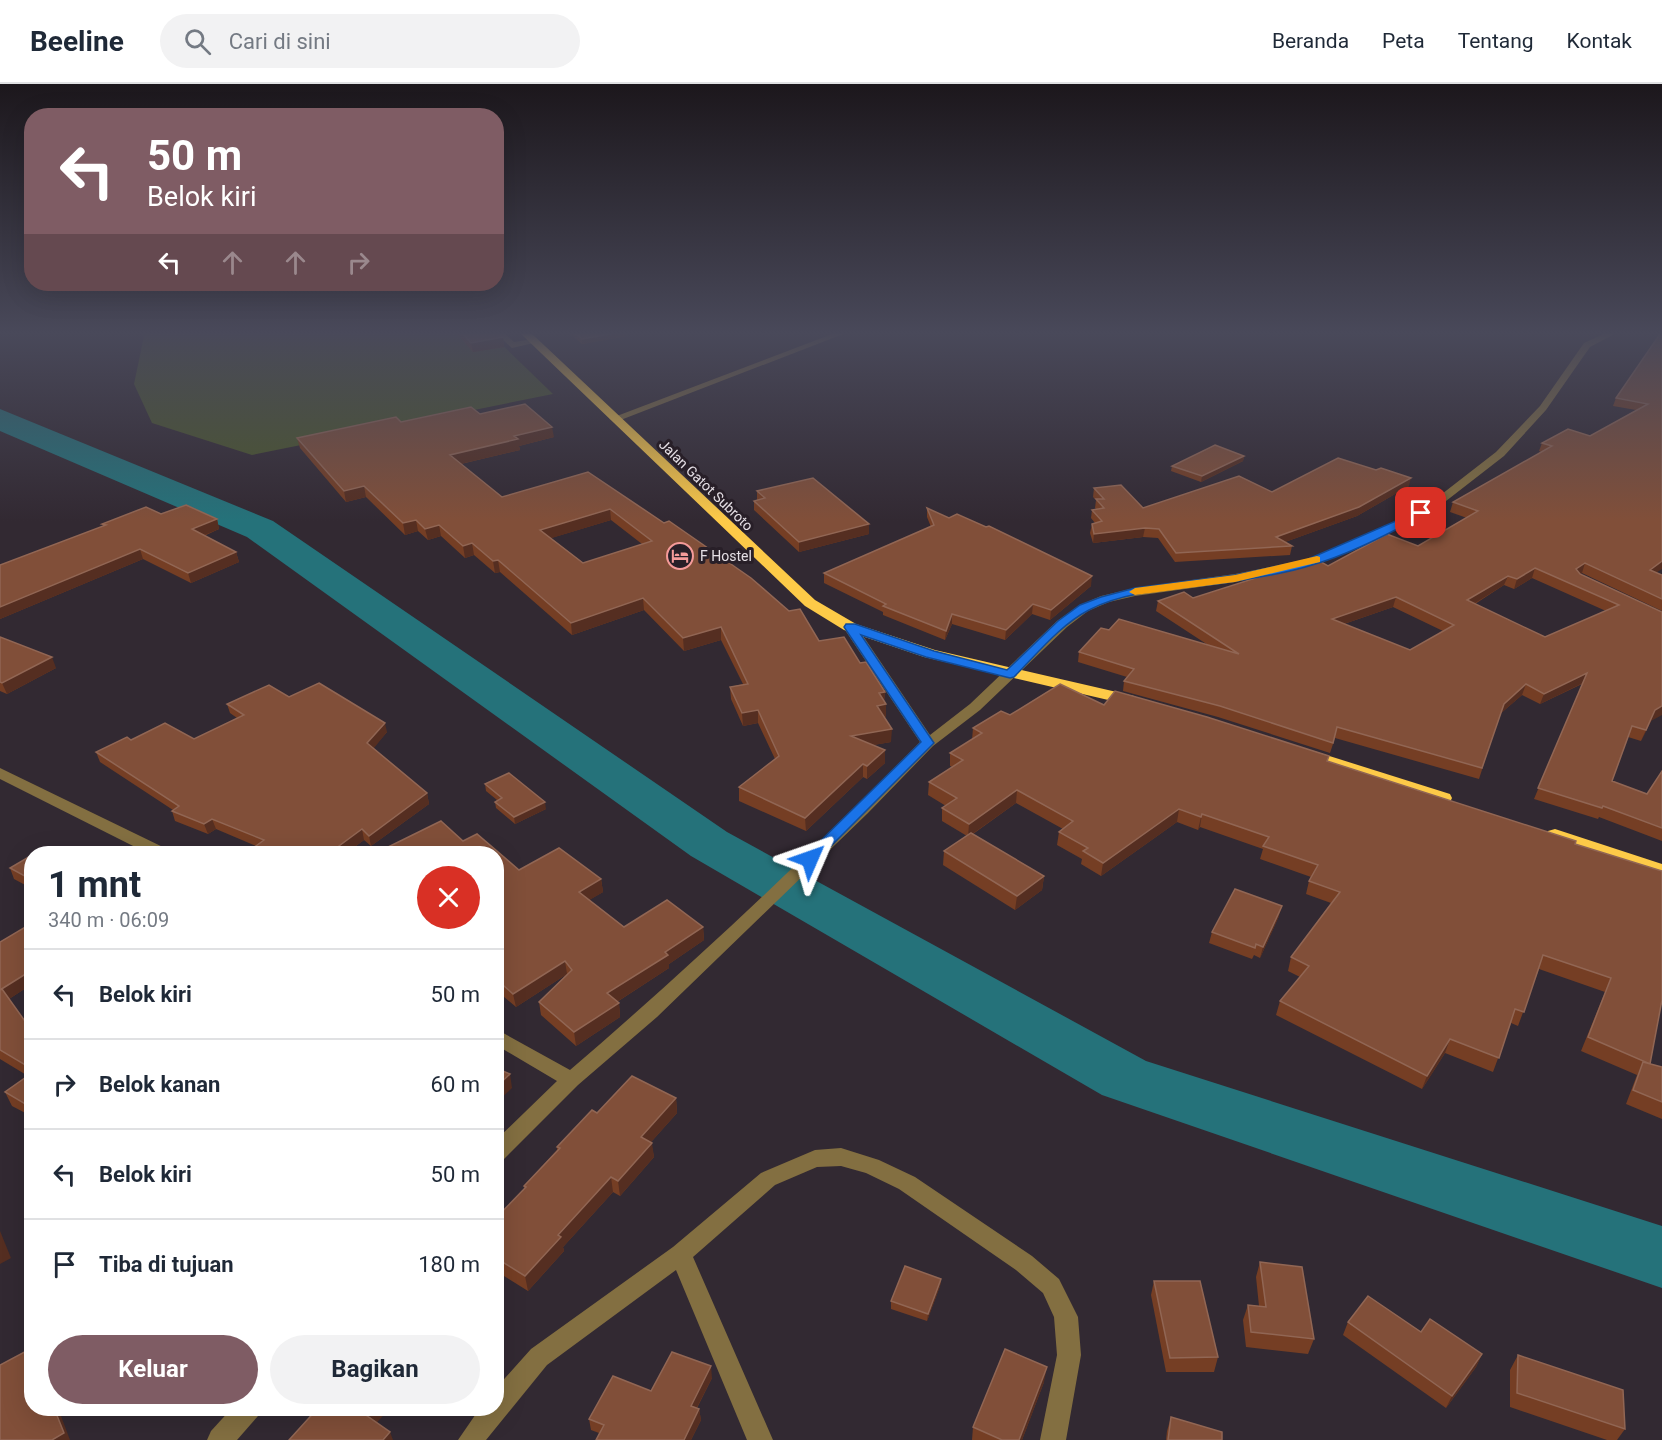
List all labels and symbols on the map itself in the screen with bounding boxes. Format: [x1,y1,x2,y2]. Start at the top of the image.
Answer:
street label: Jalan Gatot Subroto [656,436,756,534]
pin [1395,487,1446,538]
hotel icon: F Hostel [665,541,695,571]
place label: F Hostel [700,548,752,564]
position arrow [778,827,842,891]

